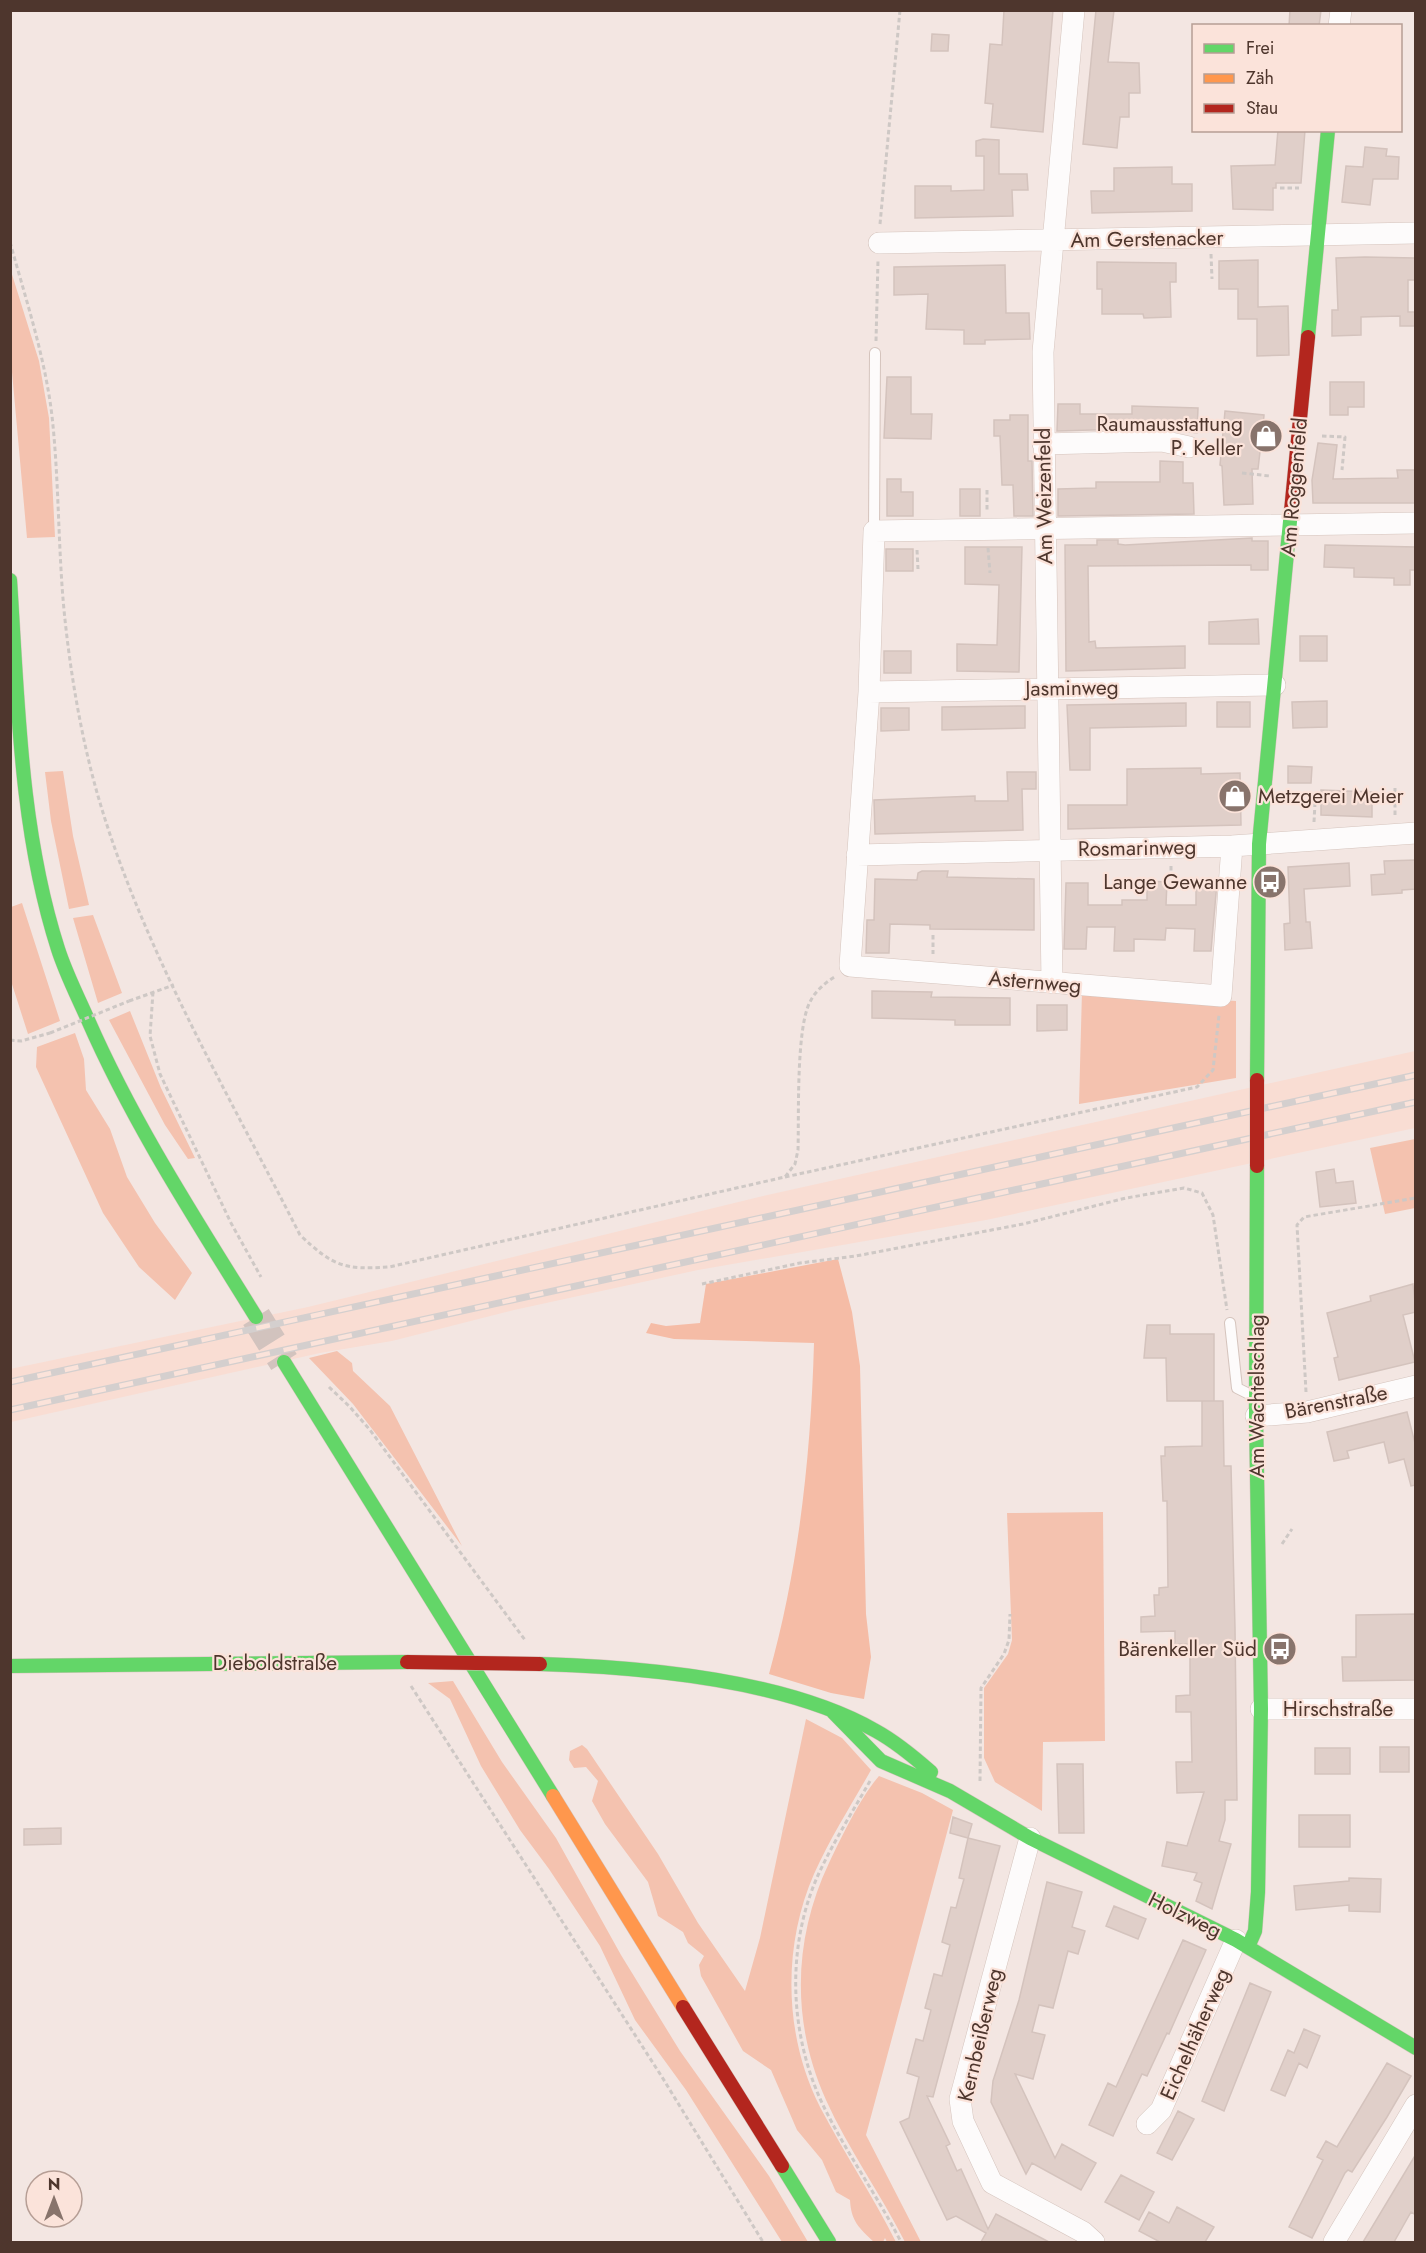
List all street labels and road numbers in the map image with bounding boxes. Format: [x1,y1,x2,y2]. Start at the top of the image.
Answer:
street label: Am Gerstenacker [1070,223,1225,255]
street label: Am Roggenfeld [1273,416,1315,558]
street label: Am Weizenfeld [1028,427,1060,565]
street label: Jasminweg [1022,672,1119,704]
street label: Rosmarinweg [1077,832,1197,864]
street label: Asternweg [987,963,1083,1001]
street label: Am Wachtelschlag [1242,1314,1272,1478]
street label: Bärenstraße [1282,1377,1390,1427]
street label: Dieboldstraße [213,1648,337,1678]
street label: Hirschstraße [1283,1694,1394,1724]
street label: Holzweg [1143,1884,1227,1946]
street label: Eichelhäherweg [1153,1963,1237,2105]
street label: Kernbeißerweg [950,1965,1010,2105]

